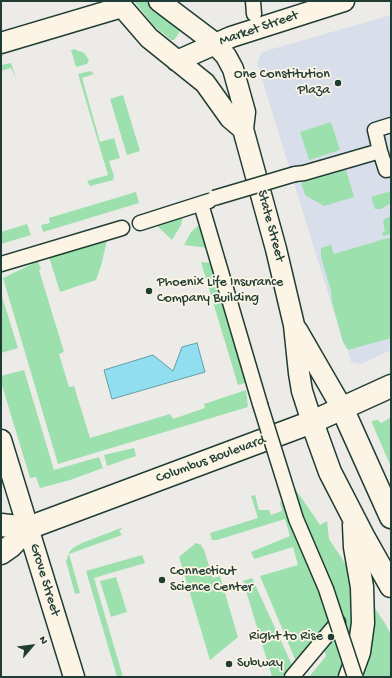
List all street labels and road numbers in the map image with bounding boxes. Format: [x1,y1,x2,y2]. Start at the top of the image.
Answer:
street label: Market Street [217,8,301,50]
street label: State Street [252,188,288,264]
street label: Columbus Boulevard [154,432,268,488]
street label: Grove Street [25,542,63,618]

